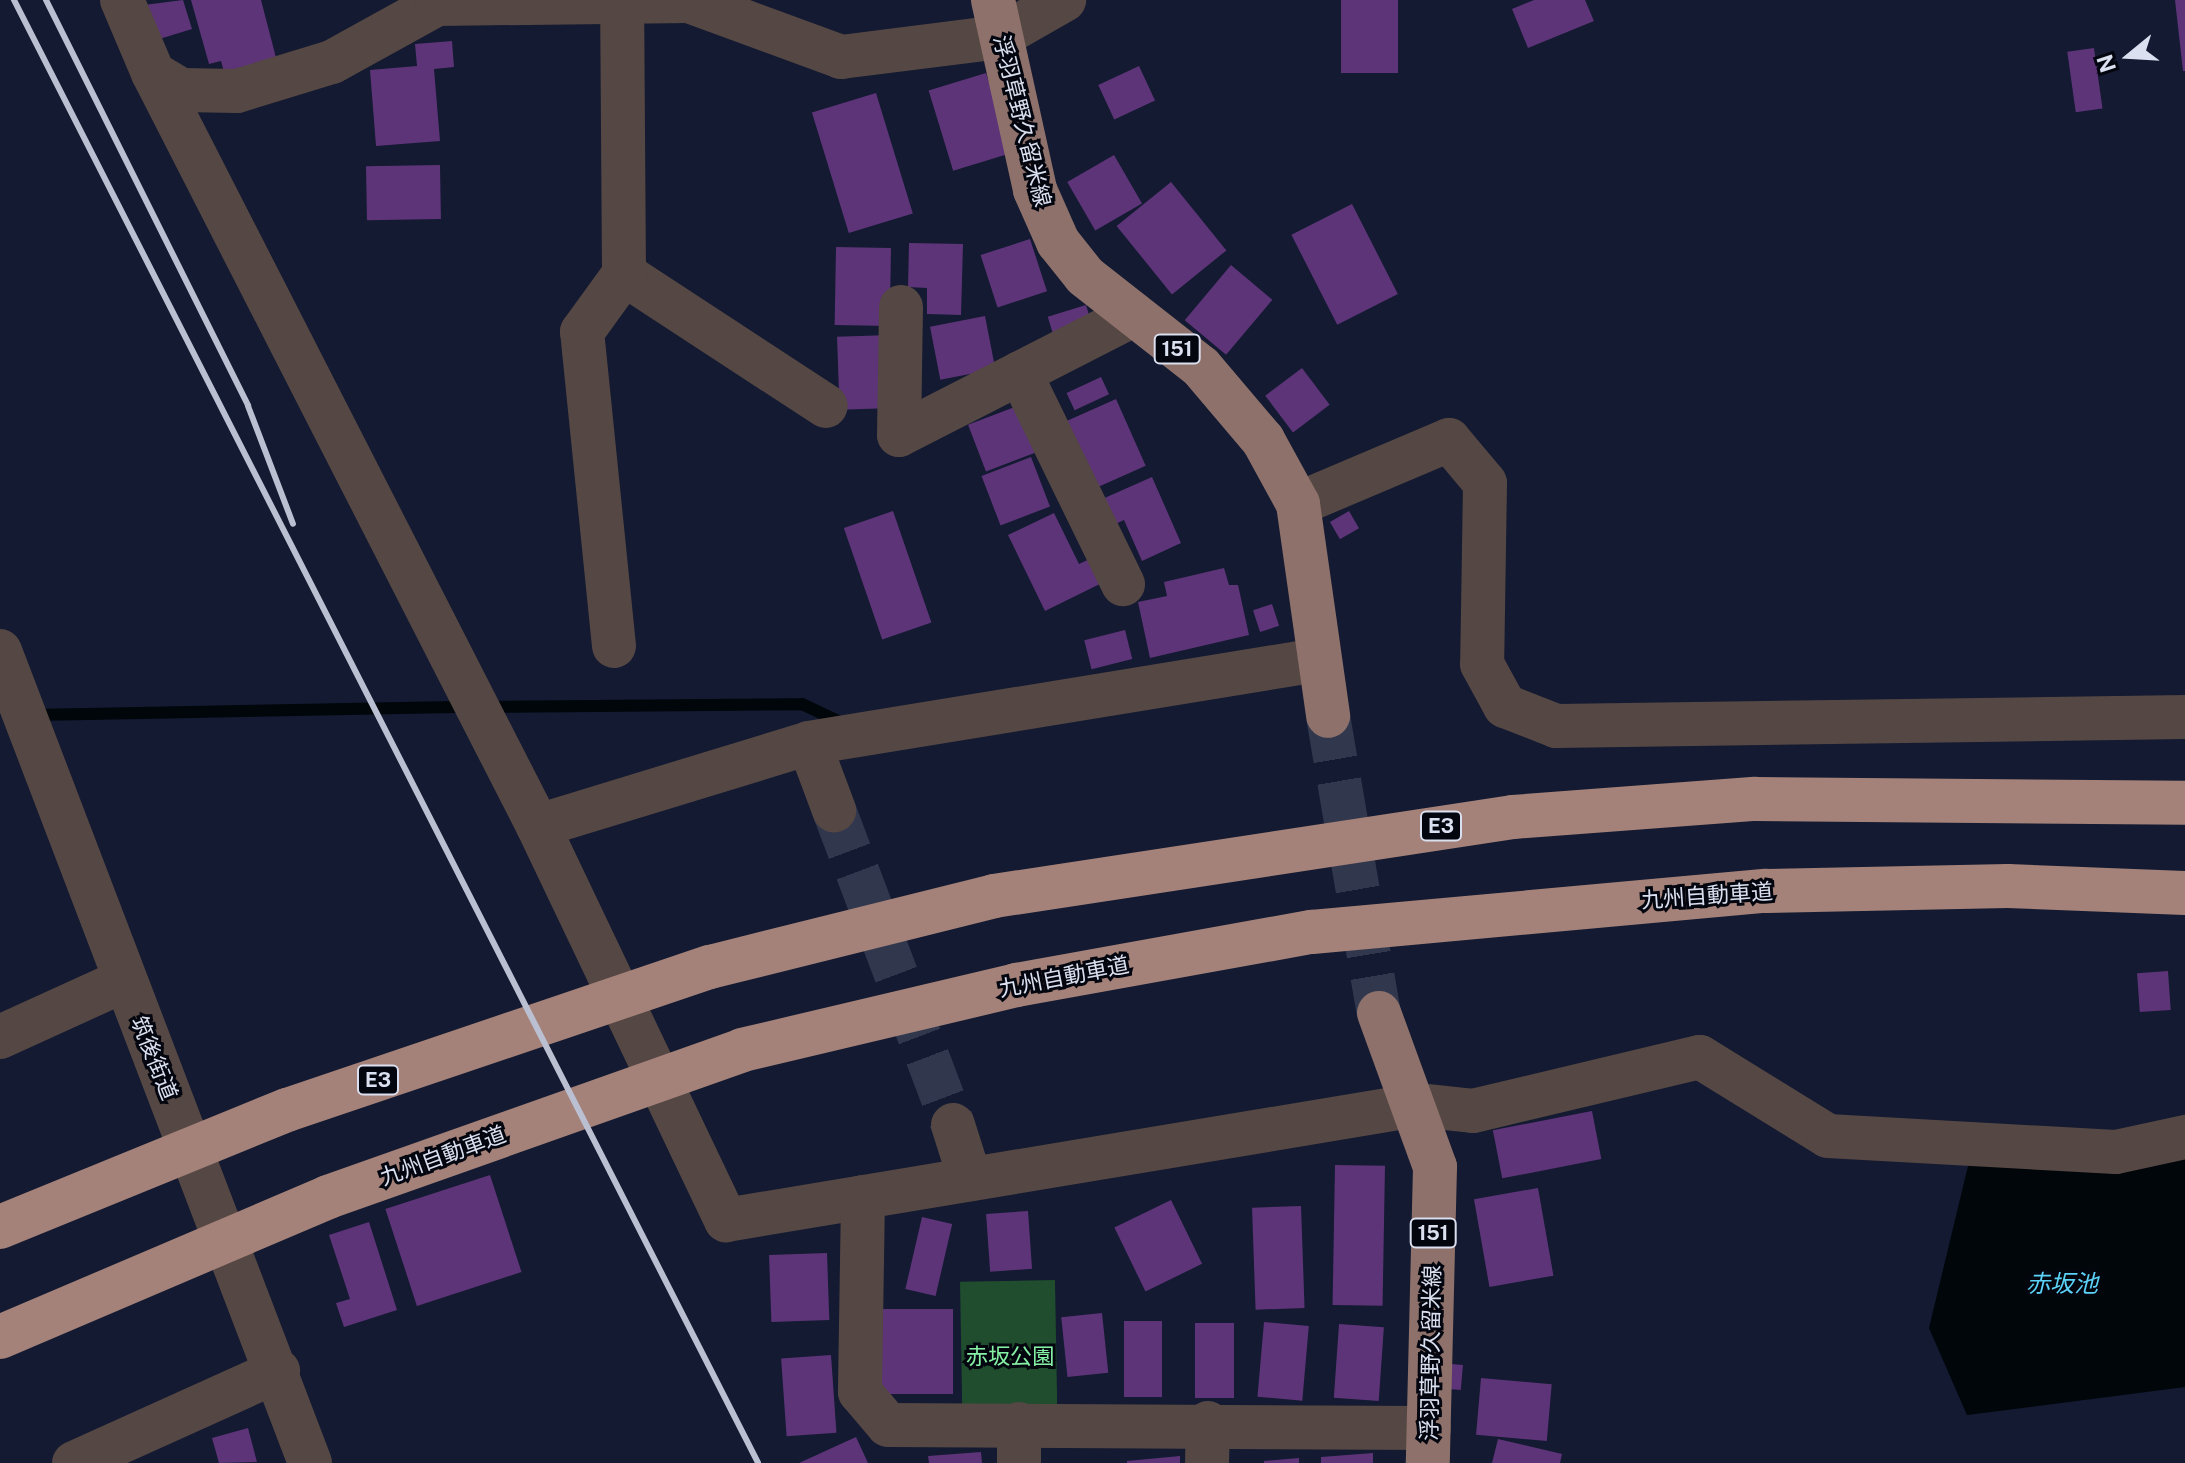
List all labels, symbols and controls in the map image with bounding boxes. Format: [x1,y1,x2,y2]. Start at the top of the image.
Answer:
north arrow [2089,16,2169,96]
street label: 浮羽草野久留米線 [988,32,1056,210]
text: N [2091,51,2121,76]
road number: 151 [1153,333,1201,365]
road number: E3 [1419,810,1463,842]
street label: 九州自動車道 [1640,878,1774,914]
street label: 九州自動車道 [997,951,1131,1003]
street label: 筑後街道 [125,1012,183,1104]
road number: E3 [356,1064,400,1096]
street label: 九州自動車道 [376,1121,510,1191]
road number: 151 [1409,1217,1457,1249]
street label: 浮羽草野久留米線 [1416,1265,1446,1441]
water label: 赤坂池 [2026,1270,2098,1298]
park label: 赤坂公園 [966,1344,1054,1370]

